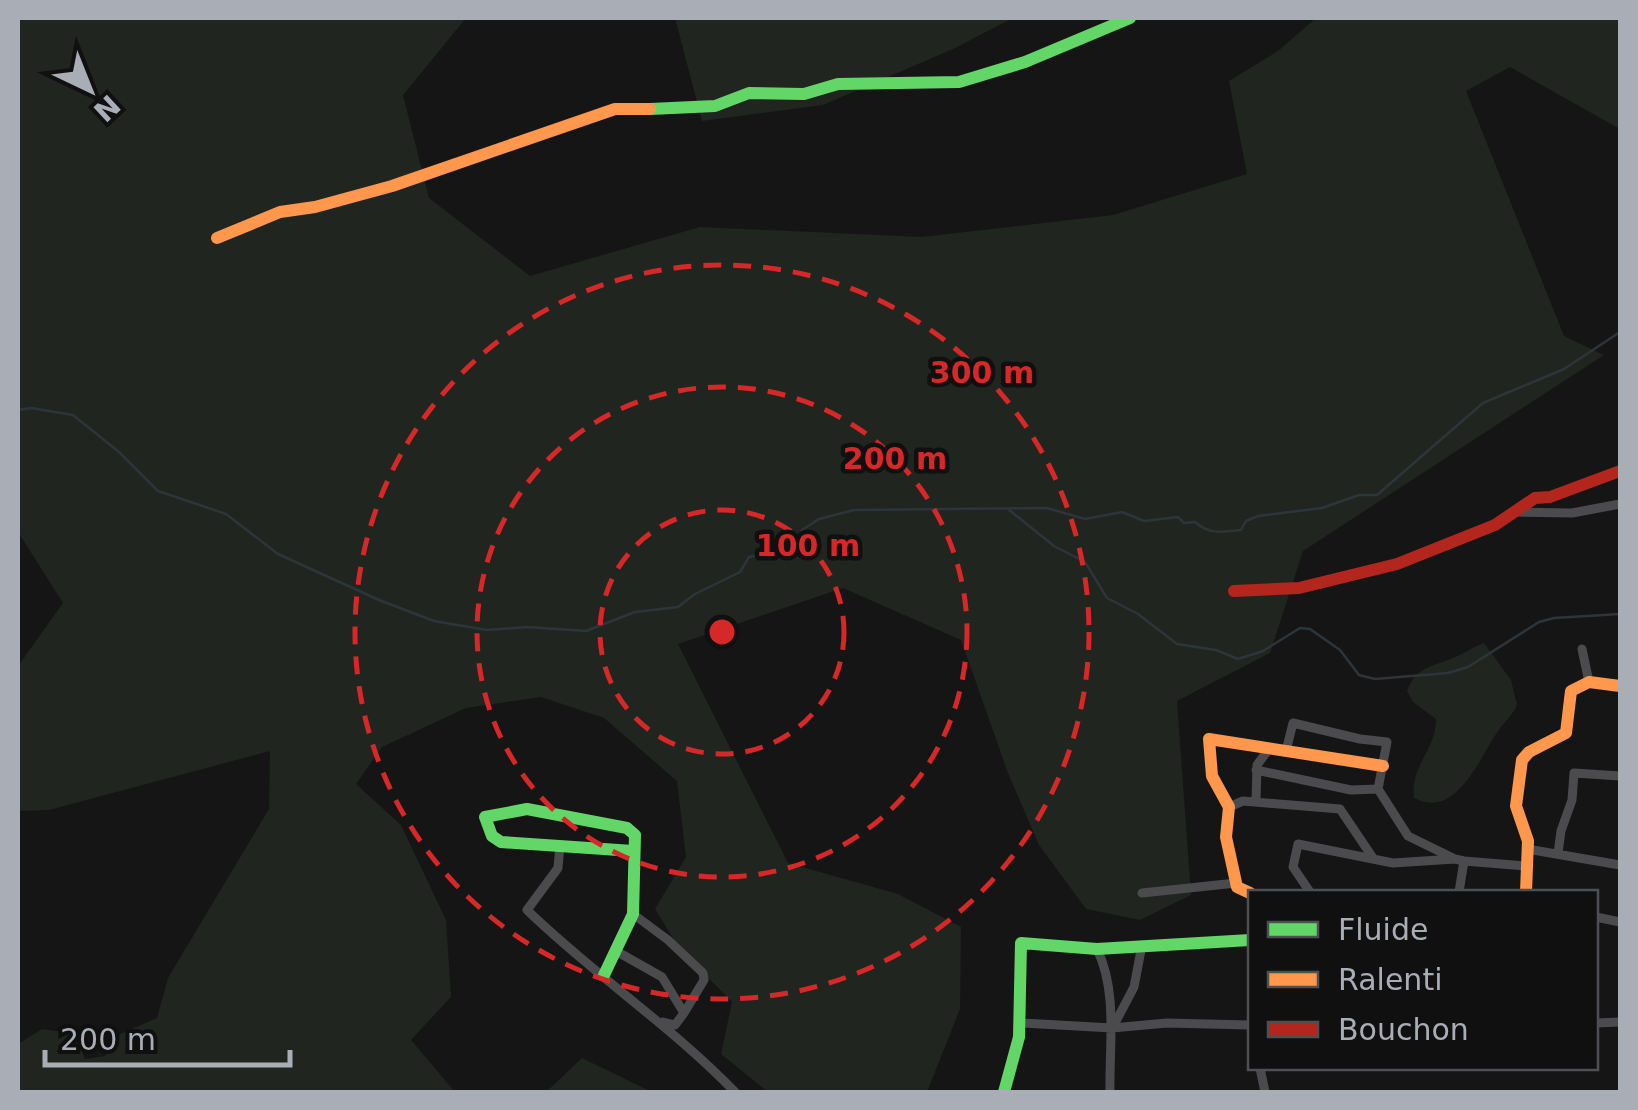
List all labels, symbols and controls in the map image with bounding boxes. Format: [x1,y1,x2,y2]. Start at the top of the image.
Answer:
north arrow [40,40,140,140]
text: N [87,88,127,128]
text: 300 m [930,355,1034,390]
text: 200 m [843,441,947,476]
text: 100 m [756,528,860,563]
centre of rings [704,614,740,650]
legend [1248,890,1598,1070]
text: Fluide [1338,912,1428,947]
text: Ralenti [1338,962,1442,997]
scale bar [45,1005,290,1067]
text: Bouchon [1338,1012,1469,1047]
text: 200 m [60,1022,156,1057]

